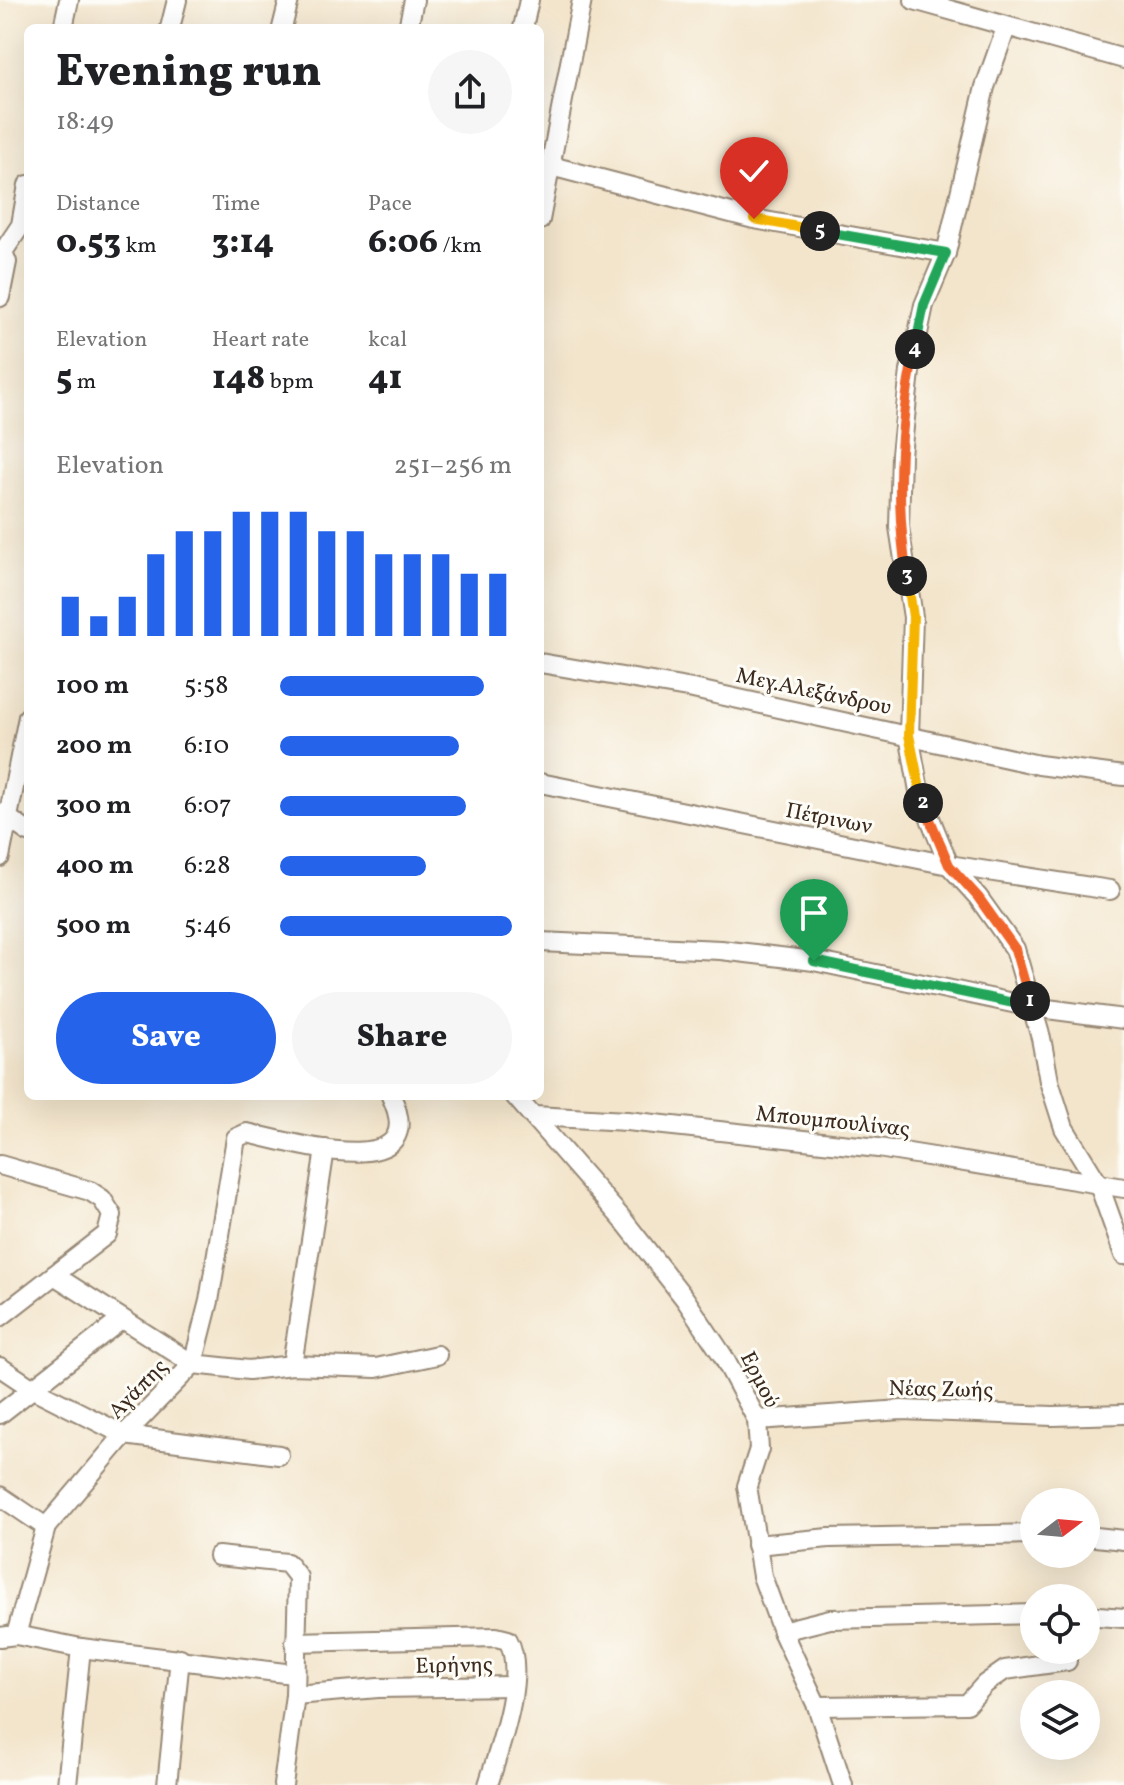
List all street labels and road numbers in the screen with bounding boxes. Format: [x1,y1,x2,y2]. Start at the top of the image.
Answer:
street label: Μεγ.Αλεξάνδρου [733,661,894,724]
street label: Πέτρινων [783,796,875,843]
street label: Μπουμπουλίνας [754,1099,911,1146]
street label: Ερμού [731,1347,786,1414]
street label: Αγάπης [102,1352,176,1427]
street label: Νέας Ζωής [888,1374,994,1407]
street label: Ειρήνης [415,1650,493,1683]

